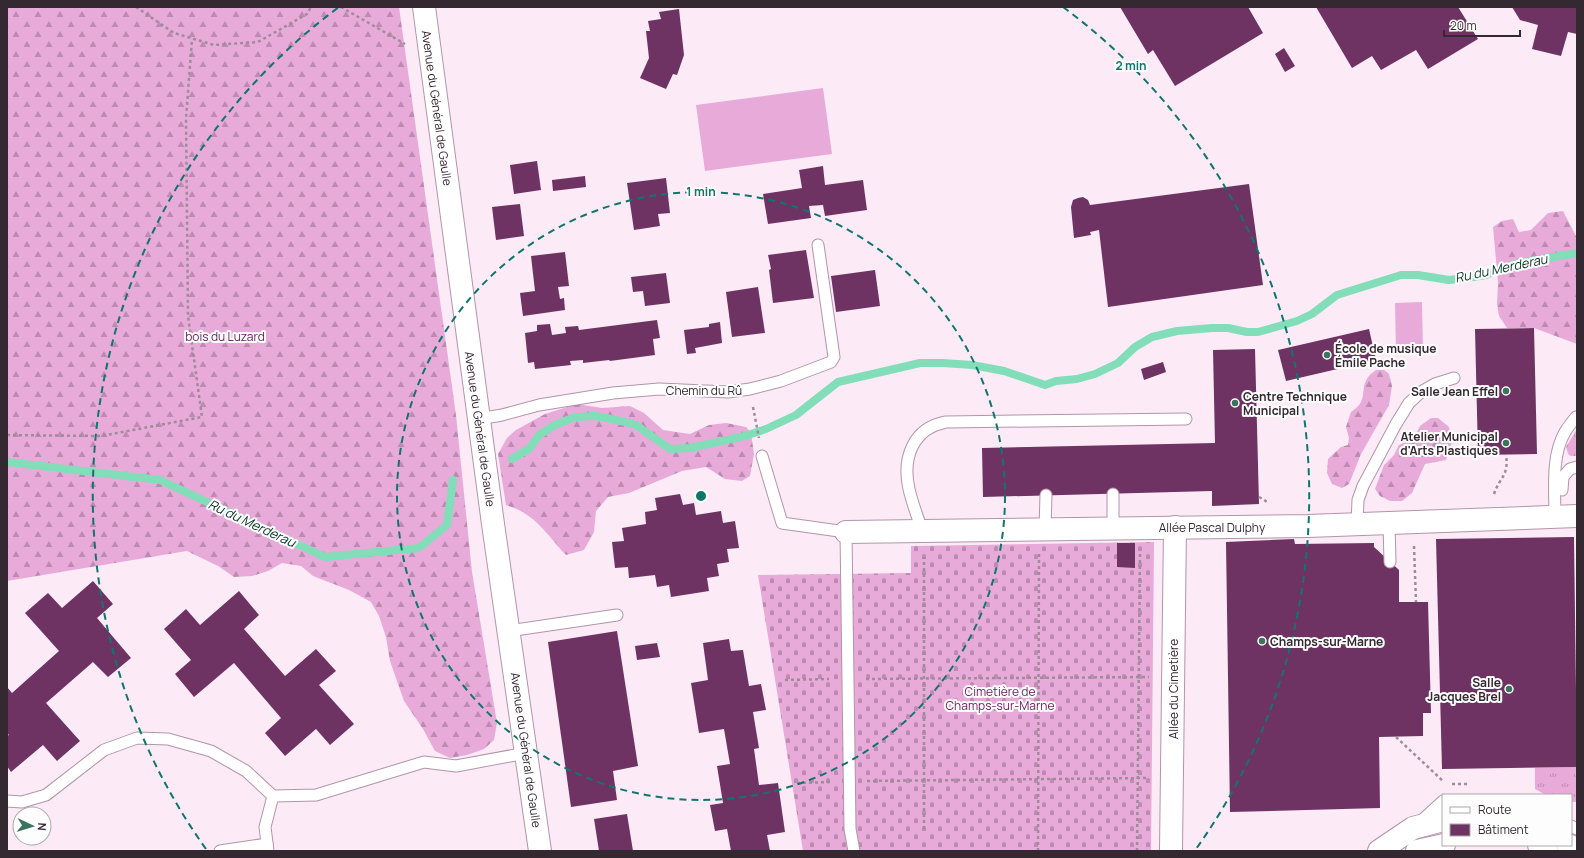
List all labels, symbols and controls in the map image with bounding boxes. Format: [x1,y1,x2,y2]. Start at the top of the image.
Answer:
scale bar [1444,12,1520,38]
text: 20 m [1450,17,1477,34]
street label: Avenue du Général de Gaulle [418,29,456,187]
text: 2 min [1115,57,1147,74]
text: 1 min [686,183,716,200]
water label: Ru du Merderau [1453,249,1550,287]
park label: bois du Luzard [185,328,265,345]
place label: École de musique Émile Pache [1335,340,1436,371]
street label: Avenue du Général de Gaulle [461,350,499,508]
marker: École de musique Émile Pache [1322,350,1332,360]
street label: Chemin du Rû [666,382,742,399]
place label: Salle Jean Effel [1411,383,1498,400]
marker: Salle Jean Effel [1501,386,1511,396]
place label: Centre Technique Municipal [1243,388,1347,419]
marker: Centre Technique Municipal [1230,398,1240,408]
place label: Atelier Municipal d'Arts Plastiques [1400,428,1498,459]
marker: Atelier Municipal d'Arts Plastiques [1501,438,1511,448]
centre of rings [694,489,708,503]
water label: Ru du Merderau [205,495,300,552]
street label: Allée Pascal Dulphy [1159,519,1266,536]
place label: Champs-sur-Marne [1270,633,1383,650]
marker: Champs-sur-Marne [1257,636,1267,646]
street label: Allée du Cimetière [1165,639,1182,739]
street label: Avenue du Général de Gaulle [507,671,545,829]
place label: Salle Jacques Brel [1427,674,1501,705]
park label: Cimetière de Champs-sur-Marne [946,683,1054,714]
marker: Salle Jacques Brel [1504,684,1514,694]
legend [1442,794,1572,846]
text: Route [1478,801,1511,818]
north arrow [12,806,52,846]
text: Bâtiment [1478,821,1529,838]
text: N [35,822,50,831]

